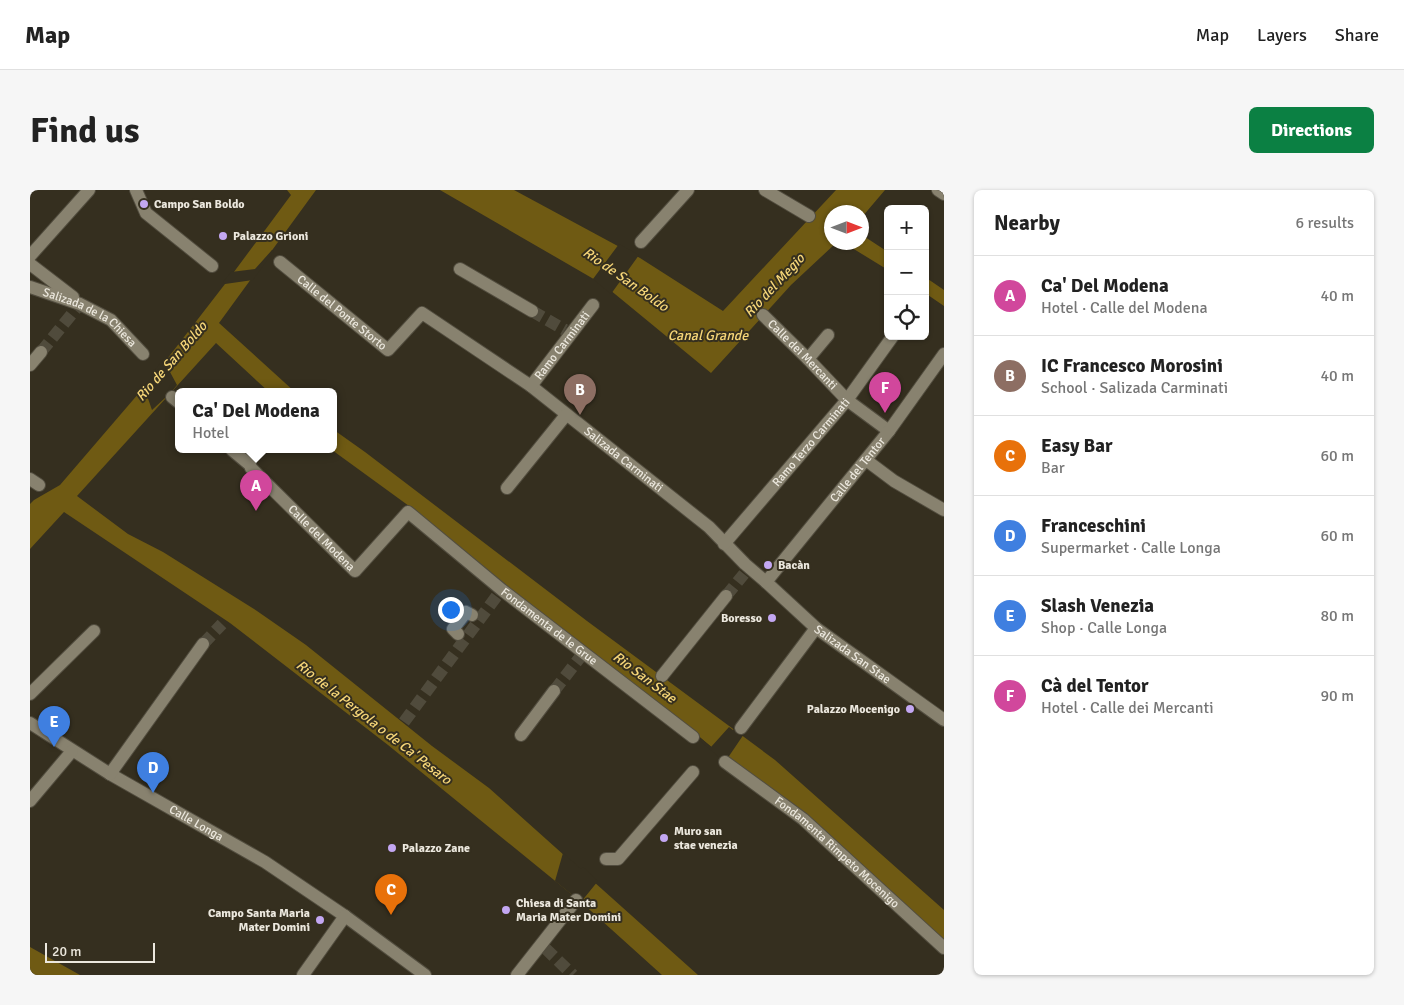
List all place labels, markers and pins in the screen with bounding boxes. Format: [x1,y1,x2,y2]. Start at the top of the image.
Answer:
place label: Campo San Boldo [154,197,245,212]
marker: Campo San Boldo [138,198,150,210]
place label: Palazzo Grioni [233,229,308,244]
marker: Palazzo Grioni [217,230,229,242]
pin: F [869,372,901,413]
pin: B [564,374,596,415]
pin: A [240,470,272,511]
place label: Bacàn [778,558,810,573]
marker: Bacàn [762,559,774,571]
place label: Boresso [721,611,762,626]
marker: Boresso [766,612,778,624]
place label: Palazzo Mocenigo [807,702,900,717]
marker: Palazzo Mocenigo [904,703,916,715]
pin: E [38,706,70,747]
pin: D [137,752,169,793]
place label: Muro san stae venezia [674,824,738,853]
marker: Muro san stae venezia [658,832,670,844]
place label: Palazzo Zane [402,841,470,856]
marker: Palazzo Zane [386,842,398,854]
pin: C [375,874,407,915]
place label: Chiesa di Santa Maria Mater Domini [516,896,621,925]
marker: Chiesa di Santa Maria Mater Domini [500,904,512,916]
place label: Campo Santa Maria Mater Domini [208,906,310,935]
marker: Campo Santa Maria Mater Domini [314,914,326,926]

